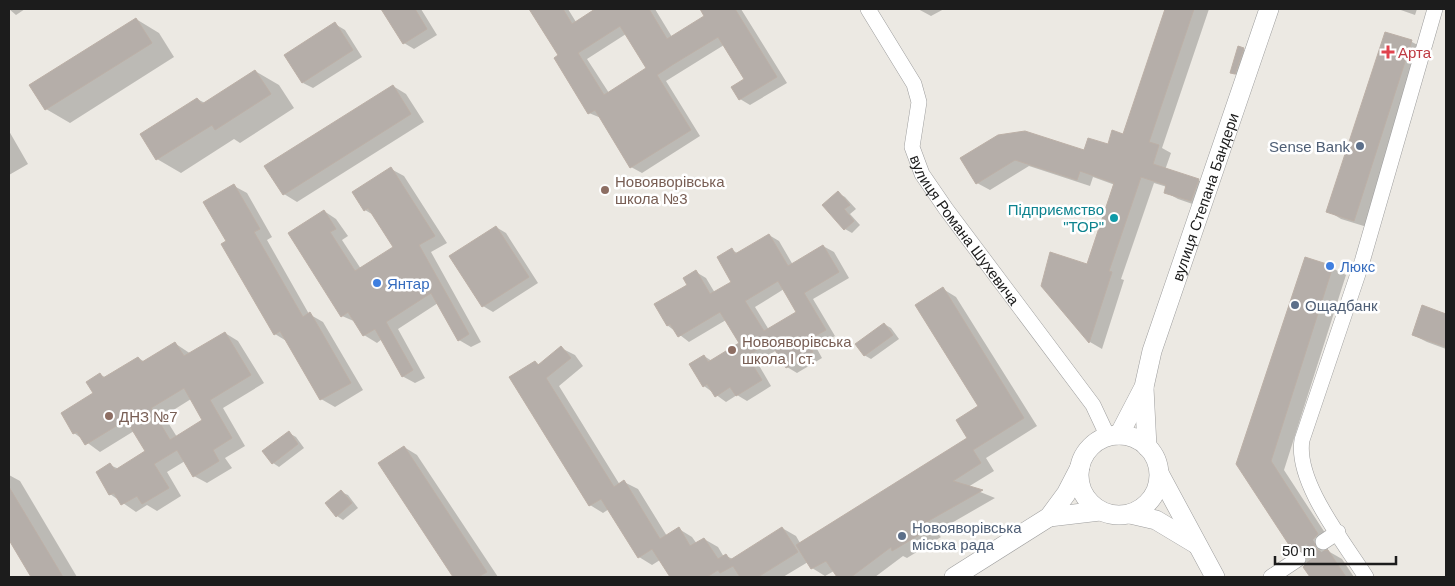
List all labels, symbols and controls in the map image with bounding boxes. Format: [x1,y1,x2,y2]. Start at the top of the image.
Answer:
place label: Арта [1398,44,1432,61]
marker: Арта [1382,46,1394,58]
street label: вулиця Степана Бандери [1168,111,1241,283]
place label: Sense Bank [1269,138,1350,155]
marker: Sense Bank [1354,140,1366,152]
street label: вулиця Романа Шухевича [907,153,1024,308]
place label: Новояворівська школа №3 [615,173,725,207]
marker: Новояворівська школа №3 [599,184,611,196]
place label: Підприємство "ТОР" [1008,201,1104,235]
marker: Підприємство "ТОР" [1108,212,1120,224]
place label: Люкс [1340,258,1376,275]
marker: Люкс [1324,260,1336,272]
place label: Янтар [387,275,430,292]
marker: Янтар [371,277,383,289]
place label: Ощадбанк [1305,297,1378,314]
marker: Ощадбанк [1289,299,1301,311]
place label: Новояворівська школа І ст. [742,333,852,367]
marker: Новояворівська школа І ст. [726,344,738,356]
place label: ДНЗ №7 [119,408,178,425]
marker: ДНЗ №7 [103,410,115,422]
place label: Новояворівська міська рада [912,519,1022,553]
marker: Новояворівська міська рада [896,530,908,542]
scale bar [1275,534,1396,566]
text: 50 m [1282,542,1315,559]

